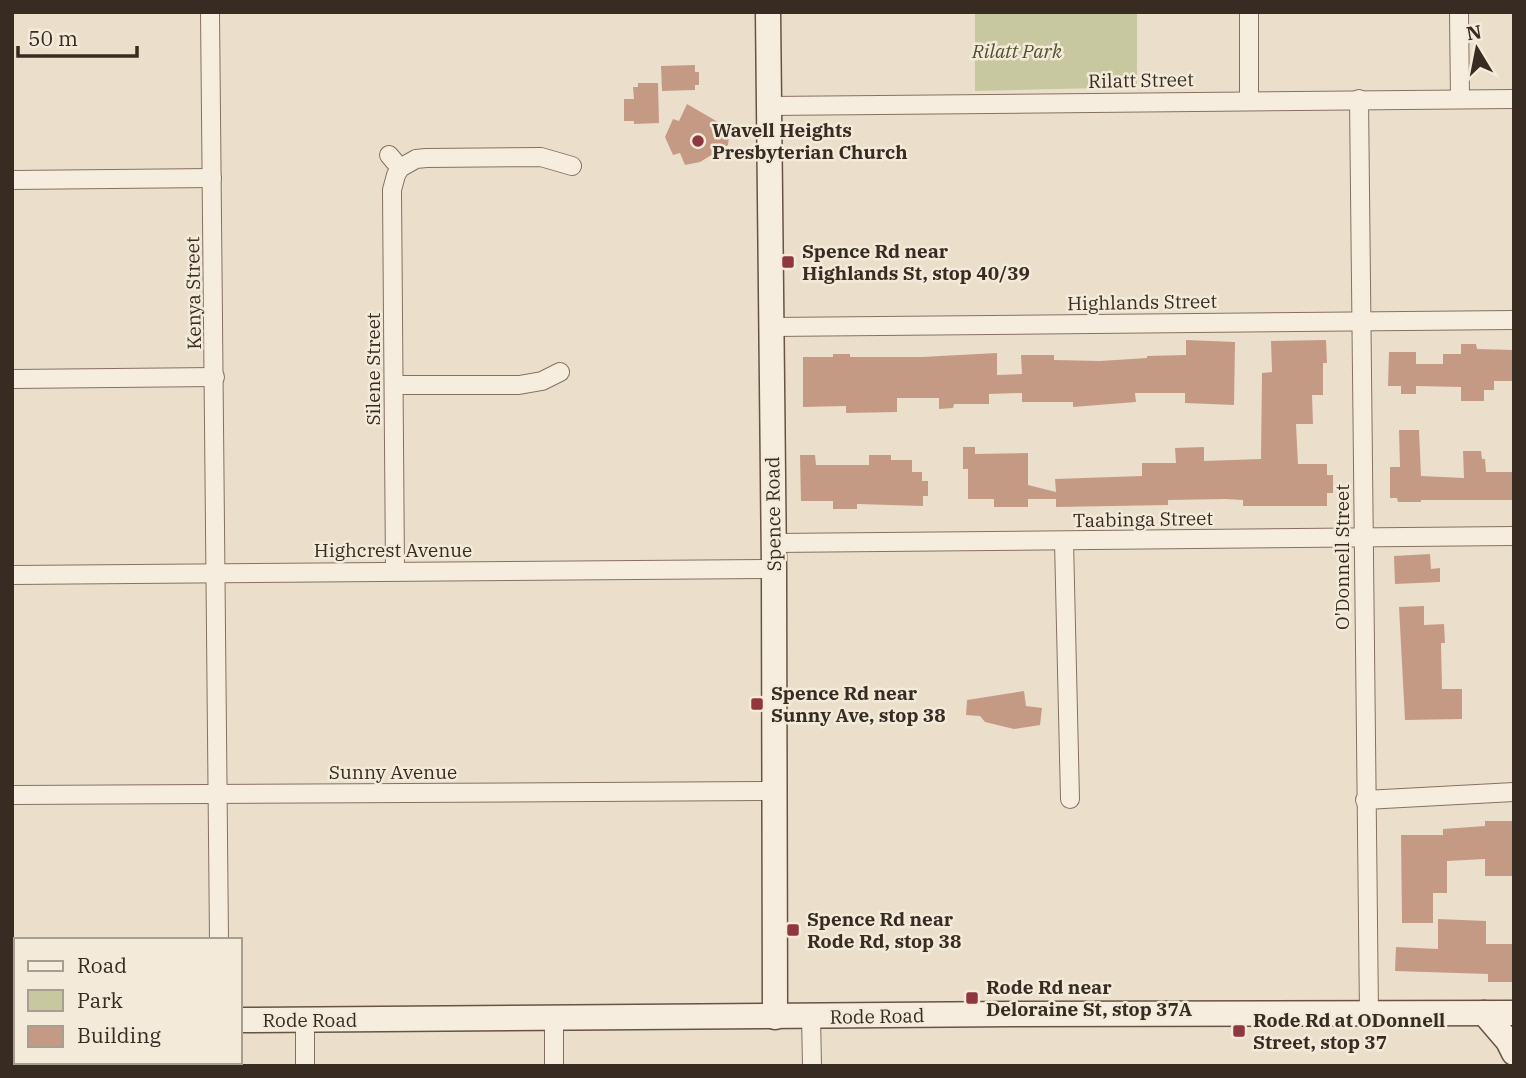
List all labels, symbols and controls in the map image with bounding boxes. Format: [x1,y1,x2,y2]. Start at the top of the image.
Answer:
scale bar [18,14,136,58]
north arrow [1442,14,1512,84]
text: N [1465,19,1484,45]
text: 50 m [28,24,78,52]
park label: Rilatt Park [971,39,1063,63]
street label: Rilatt Street [1088,67,1194,93]
place label: Wavell Heights Presbyterian Church [712,118,908,164]
marker: Wavell Heights Presbyterian Church [690,133,706,149]
street label: Kenya Street [180,236,206,350]
place label: Spence Rd near Highlands St, stop 40/39 [802,239,1030,285]
marker: Spence Rd near Highlands St, stop 40/39 [780,254,796,270]
street label: Highlands Street [1067,289,1217,315]
street label: Silene Street [361,312,385,426]
street label: Spence Road [760,456,786,572]
street label: O'Donnell Street [1330,484,1354,630]
street label: Taabinga Street [1073,506,1214,532]
street label: Highcrest Avenue [314,538,472,562]
place label: Spence Rd near Sunny Ave, stop 38 [771,681,946,727]
marker: Spence Rd near Sunny Ave, stop 38 [749,696,765,712]
street label: Sunny Avenue [329,760,457,784]
place label: Spence Rd near Rode Rd, stop 38 [807,907,961,953]
marker: Spence Rd near Rode Rd, stop 38 [785,922,801,938]
legend [14,938,242,1064]
text: Road [77,951,127,979]
place label: Rode Rd near Deloraine St, stop 37A [986,975,1193,1021]
text: Park [77,986,124,1014]
marker: Rode Rd near Deloraine St, stop 37A [964,990,980,1006]
street label: Rode Road [829,1003,925,1029]
street label: Rode Road [263,1008,357,1032]
place label: Rode Rd at ODonnell Street, stop 37 [1253,1008,1445,1054]
text: Building [77,1021,162,1049]
marker: Rode Rd at ODonnell Street, stop 37 [1231,1023,1247,1039]

